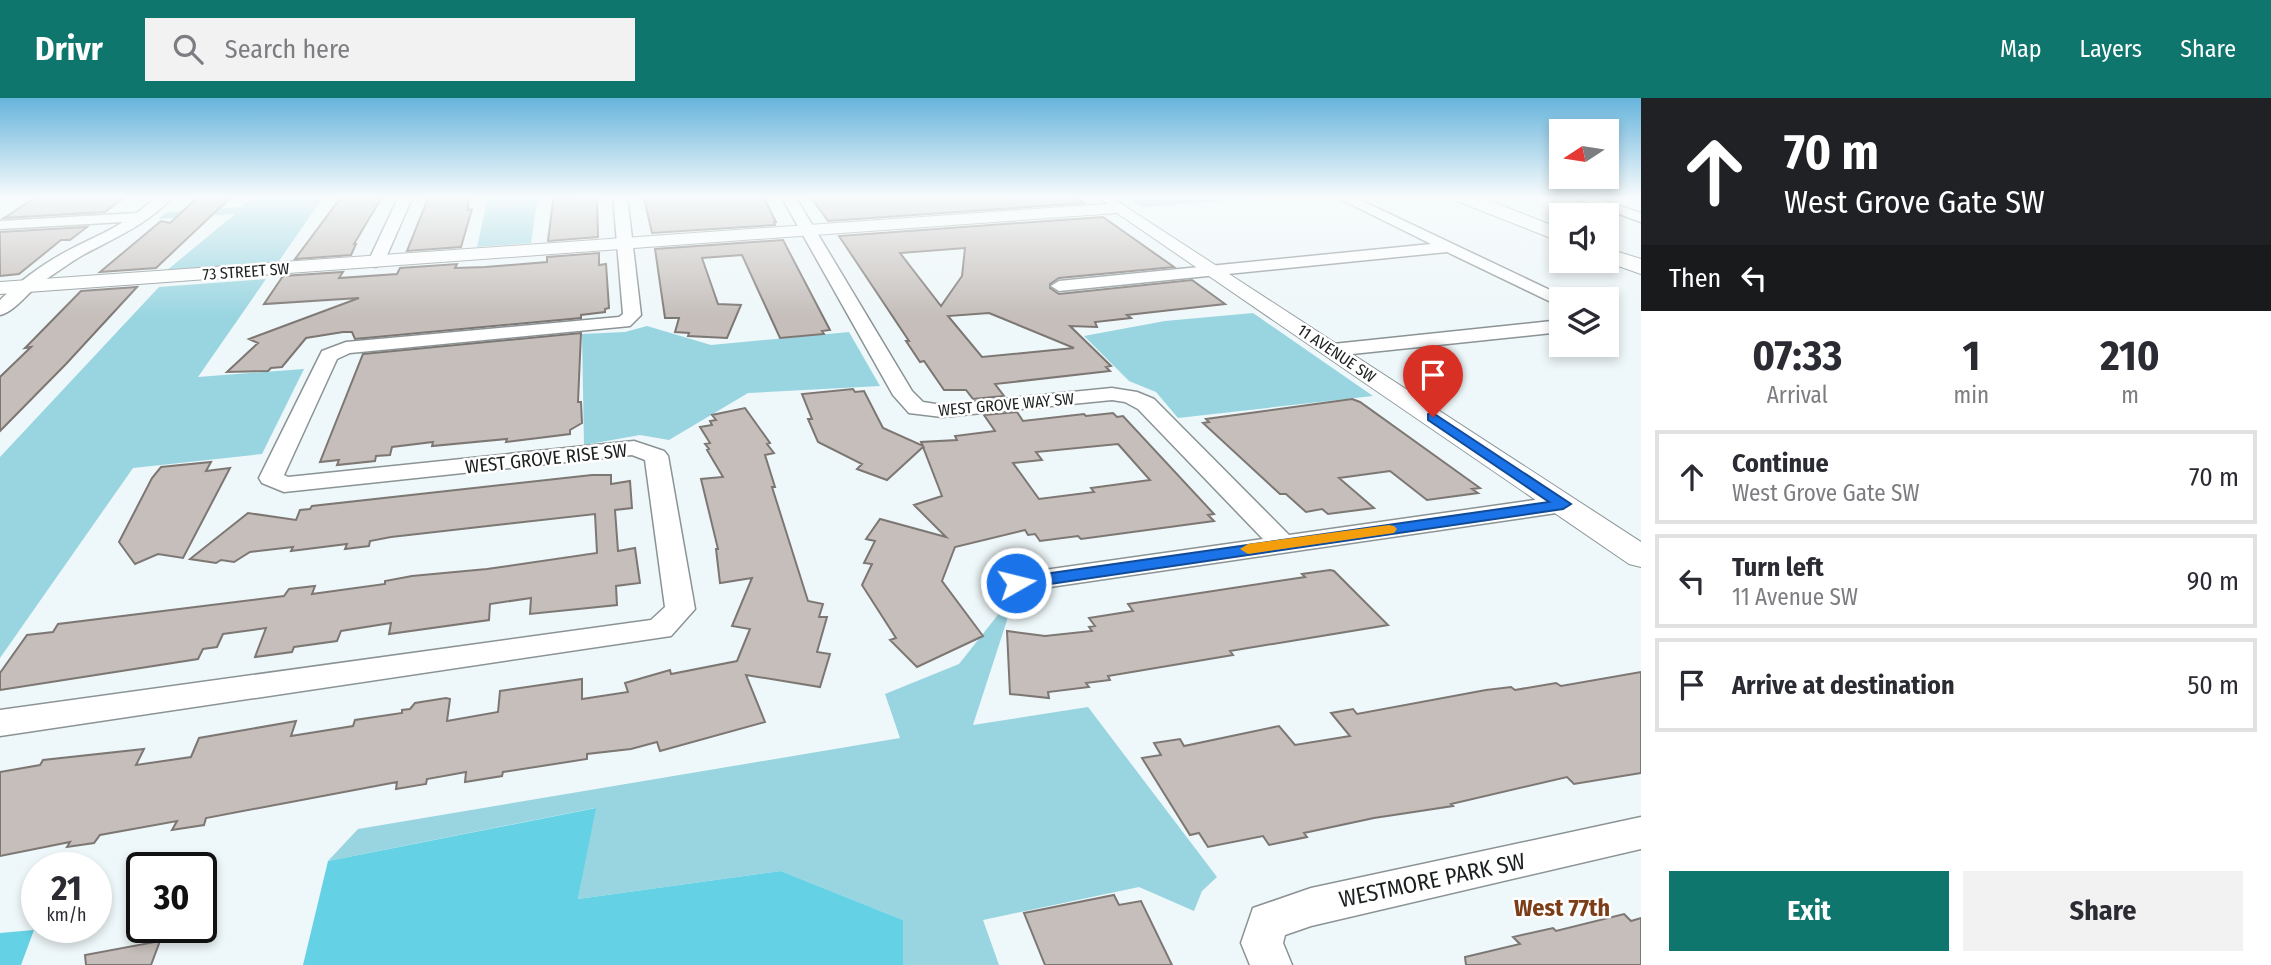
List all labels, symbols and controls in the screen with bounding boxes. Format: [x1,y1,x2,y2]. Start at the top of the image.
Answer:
search box [145,18,635,81]
text: Drivr [35,29,103,69]
icon: search [169,30,207,68]
text: Search here [225,34,350,65]
text: Map [2000,35,2042,63]
text: Layers [2080,35,2142,63]
text: Share [2180,35,2236,63]
north arrow [1549,119,1619,189]
map controls [1549,119,1619,357]
text: 70 m [1784,123,1879,182]
icon: ahead [1669,126,1760,217]
text: West Grove Gate SW [1784,183,2045,221]
button: sound [1549,203,1619,273]
street label: 73 STREET SW [202,259,290,284]
icon: left [1735,259,1773,297]
text: Then [1669,263,1721,294]
button: layers [1549,287,1619,357]
street label: 11 AVENUE SW [1294,320,1379,386]
text: 07:33 [1752,331,1842,381]
text: 1 [1962,331,1980,381]
text: 210 [2100,331,2160,381]
pin [1403,345,1463,417]
icon: arrive [1414,356,1452,394]
text: Arrival [1767,381,1828,409]
text: min [1954,381,1989,409]
text: m [2121,381,2139,409]
street label: WEST GROVE WAY SW [937,389,1075,420]
street label: WEST GROVE RISE SW [464,439,628,478]
text: Continue [1732,448,1829,479]
icon: ahead [1673,458,1711,496]
text: 70 m [2189,462,2239,493]
text: West Grove Gate SW [1732,479,1919,507]
position arrow [979,546,1053,620]
text: Turn left [1732,552,1824,583]
icon: left [1673,562,1711,600]
text: 90 m [2187,566,2239,597]
text: 11 Avenue SW [1732,583,1858,611]
icon: arrive [1673,666,1711,704]
text: Arrive at destination [1732,670,1955,701]
text: 50 m [2187,670,2239,701]
street label: WESTMORE PARK SW [1336,847,1528,913]
speed limit sign: 30 [126,852,217,943]
text: 21 [51,867,82,909]
button: Exit [1669,871,1949,951]
button: Share [1963,871,2243,951]
district label: West 77th [1514,894,1610,922]
text: km/h [46,904,87,926]

